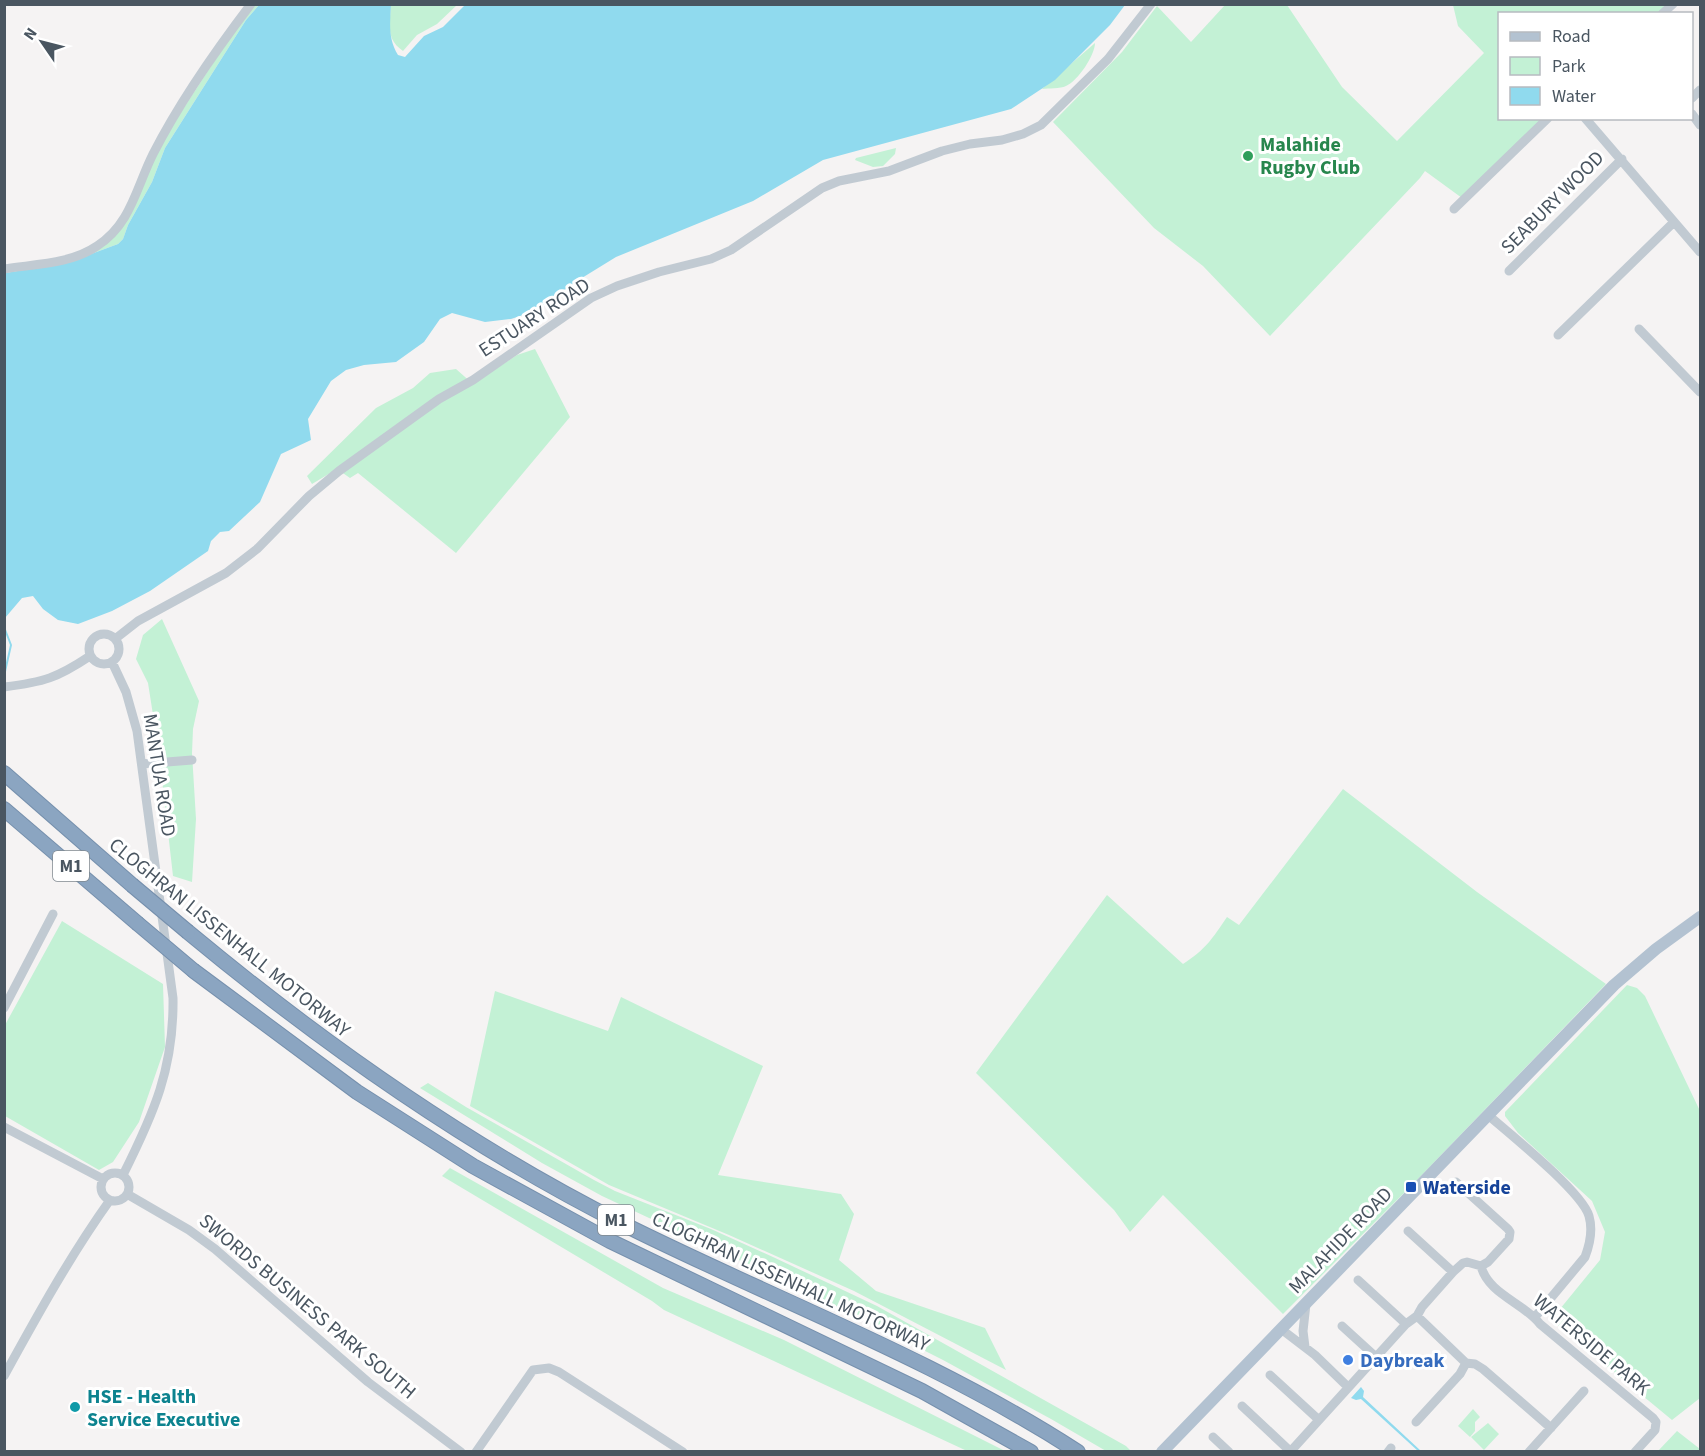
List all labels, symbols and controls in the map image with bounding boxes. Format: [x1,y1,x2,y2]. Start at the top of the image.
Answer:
north arrow [12,12,72,72]
legend [1498,12,1693,120]
text: N [18,23,43,45]
text: Road [1552,24,1591,49]
text: Park [1552,54,1586,79]
text: Water [1552,84,1596,109]
place label: Malahide Rugby Club [1260,131,1360,182]
street label: SEABURY WOOD [1495,145,1611,261]
marker: Malahide Rugby Club [1241,149,1255,163]
street label: ESTUARY ROAD [473,271,596,364]
street label: MANTUA ROAD [135,712,183,839]
street label: CLOGHRAN LISSENHALL MOTORWAY [103,831,356,1044]
road number: M1 [53,851,89,881]
place label: Waterside [1423,1174,1511,1202]
marker: Waterside [1404,1180,1418,1194]
street label: MALAHIDE ROAD [1282,1181,1399,1300]
road number: M1 [598,1205,634,1235]
street label: CLOGHRAN LISSENHALL MOTORWAY [647,1205,934,1359]
street label: SWORDS BUSINESS PARK SOUTH [193,1207,422,1406]
street label: WATERSIDE PARK [1527,1287,1656,1402]
place label: Daybreak [1360,1347,1445,1375]
marker: Daybreak [1341,1353,1355,1367]
place label: HSE - Health Service Executive [87,1383,240,1434]
marker: HSE - Health Service Executive [68,1400,82,1414]

